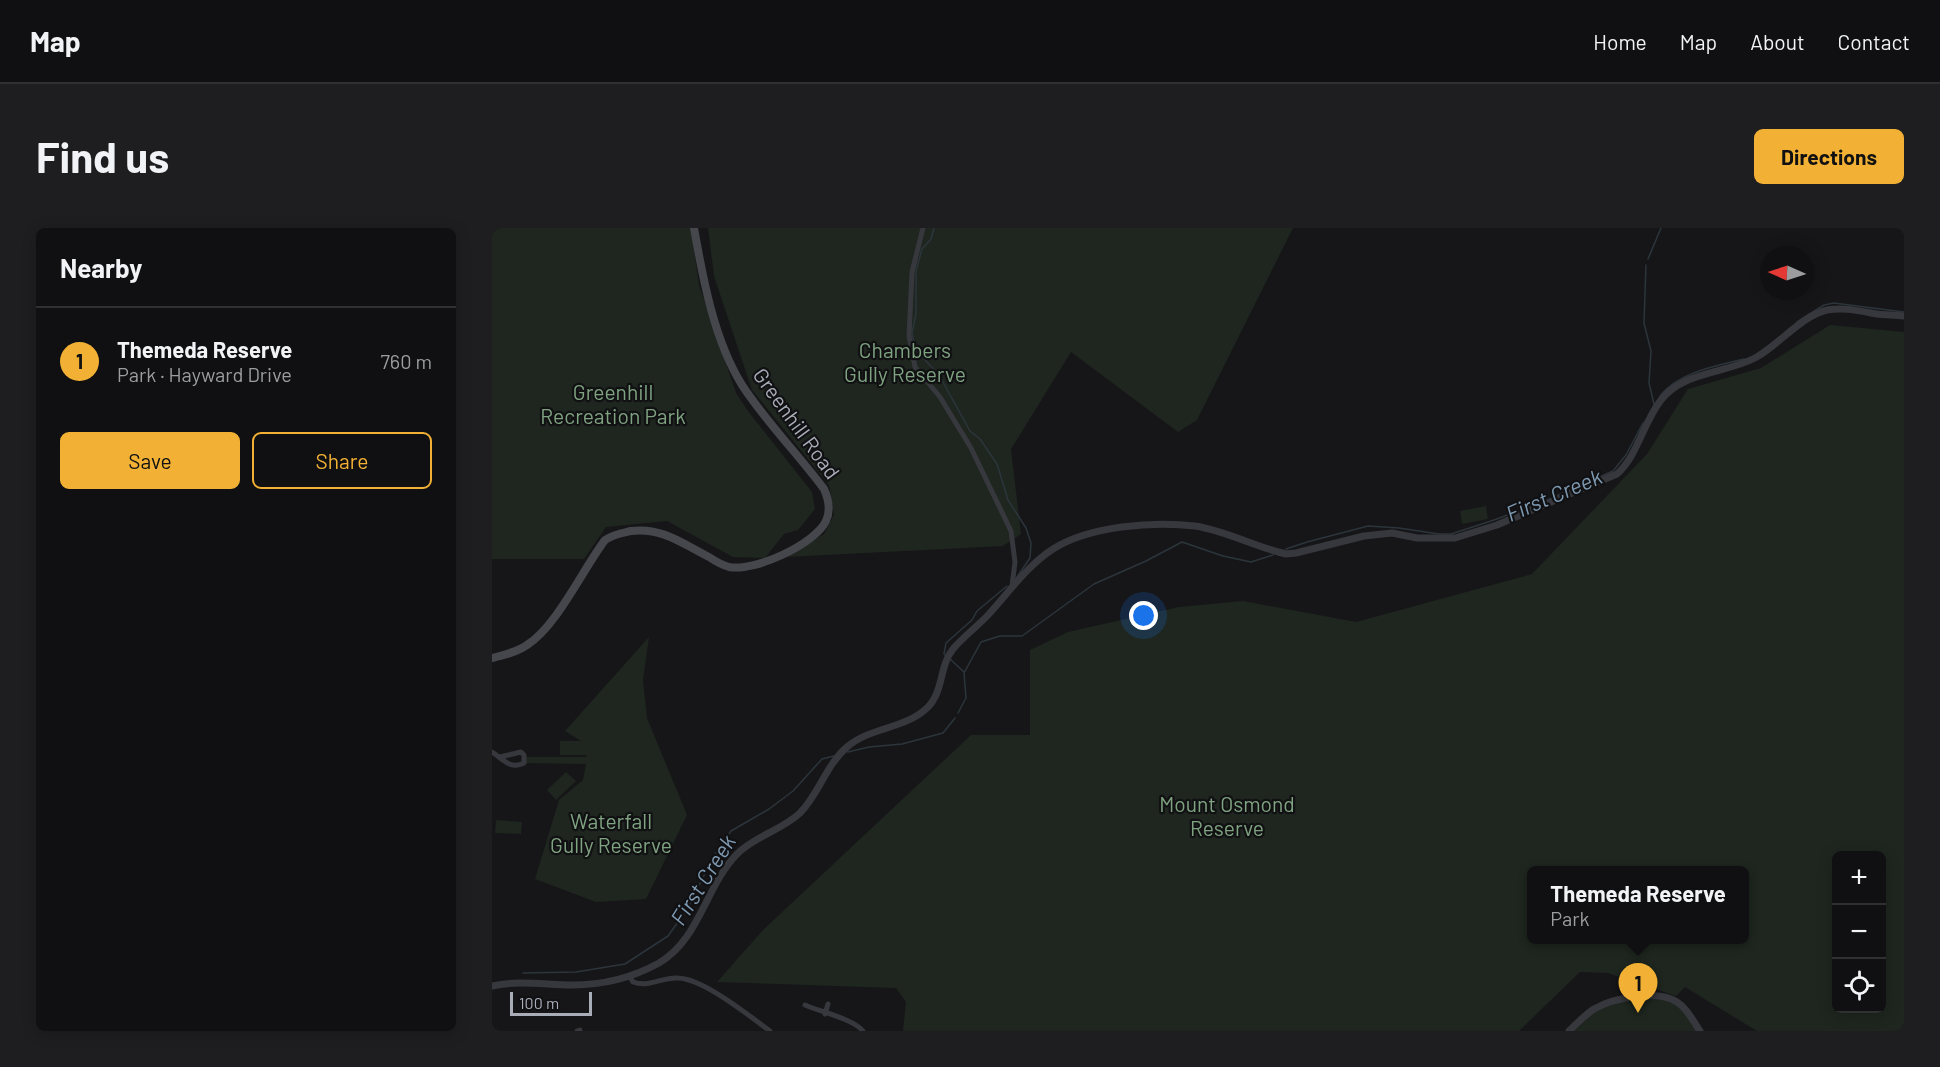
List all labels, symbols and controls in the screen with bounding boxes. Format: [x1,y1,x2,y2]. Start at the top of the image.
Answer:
text: Map [30,24,81,58]
text: Home [1593,29,1647,54]
text: Map [1680,29,1717,54]
text: About [1750,29,1805,54]
text: Contact [1838,29,1910,54]
button: Directions [1754,129,1904,184]
text: Find us [36,131,169,181]
north arrow [1760,246,1814,300]
text: Nearby [60,252,142,283]
text: Themeda Reserve [117,336,292,362]
park label: Chambers Gully Reserve [844,337,966,386]
text: 1 [76,349,83,373]
text: 760 m [380,349,432,373]
text: Park · Hayward Drive [117,362,292,386]
street label: Greenhill Road [749,363,846,483]
park label: Greenhill Recreation Park [540,379,686,428]
button: Save [60,432,240,489]
button: Share [252,432,432,489]
water label: First Creek [1502,462,1606,526]
your location [1129,601,1158,630]
park label: Mount Osmond Reserve [1159,791,1295,840]
park label: Waterfall Gully Reserve [550,808,672,857]
water label: First Creek [664,829,740,929]
map controls [1832,851,1886,1013]
button: + [1832,851,1886,905]
popup [1527,866,1749,944]
text: Themeda Reserve [1550,880,1726,906]
button: − [1832,905,1886,959]
text: Park [1550,906,1590,930]
button: locate [1832,959,1886,1013]
pin: 1 [1618,964,1658,1013]
scale bar [510,989,592,1016]
text: 100 m [519,993,559,1012]

